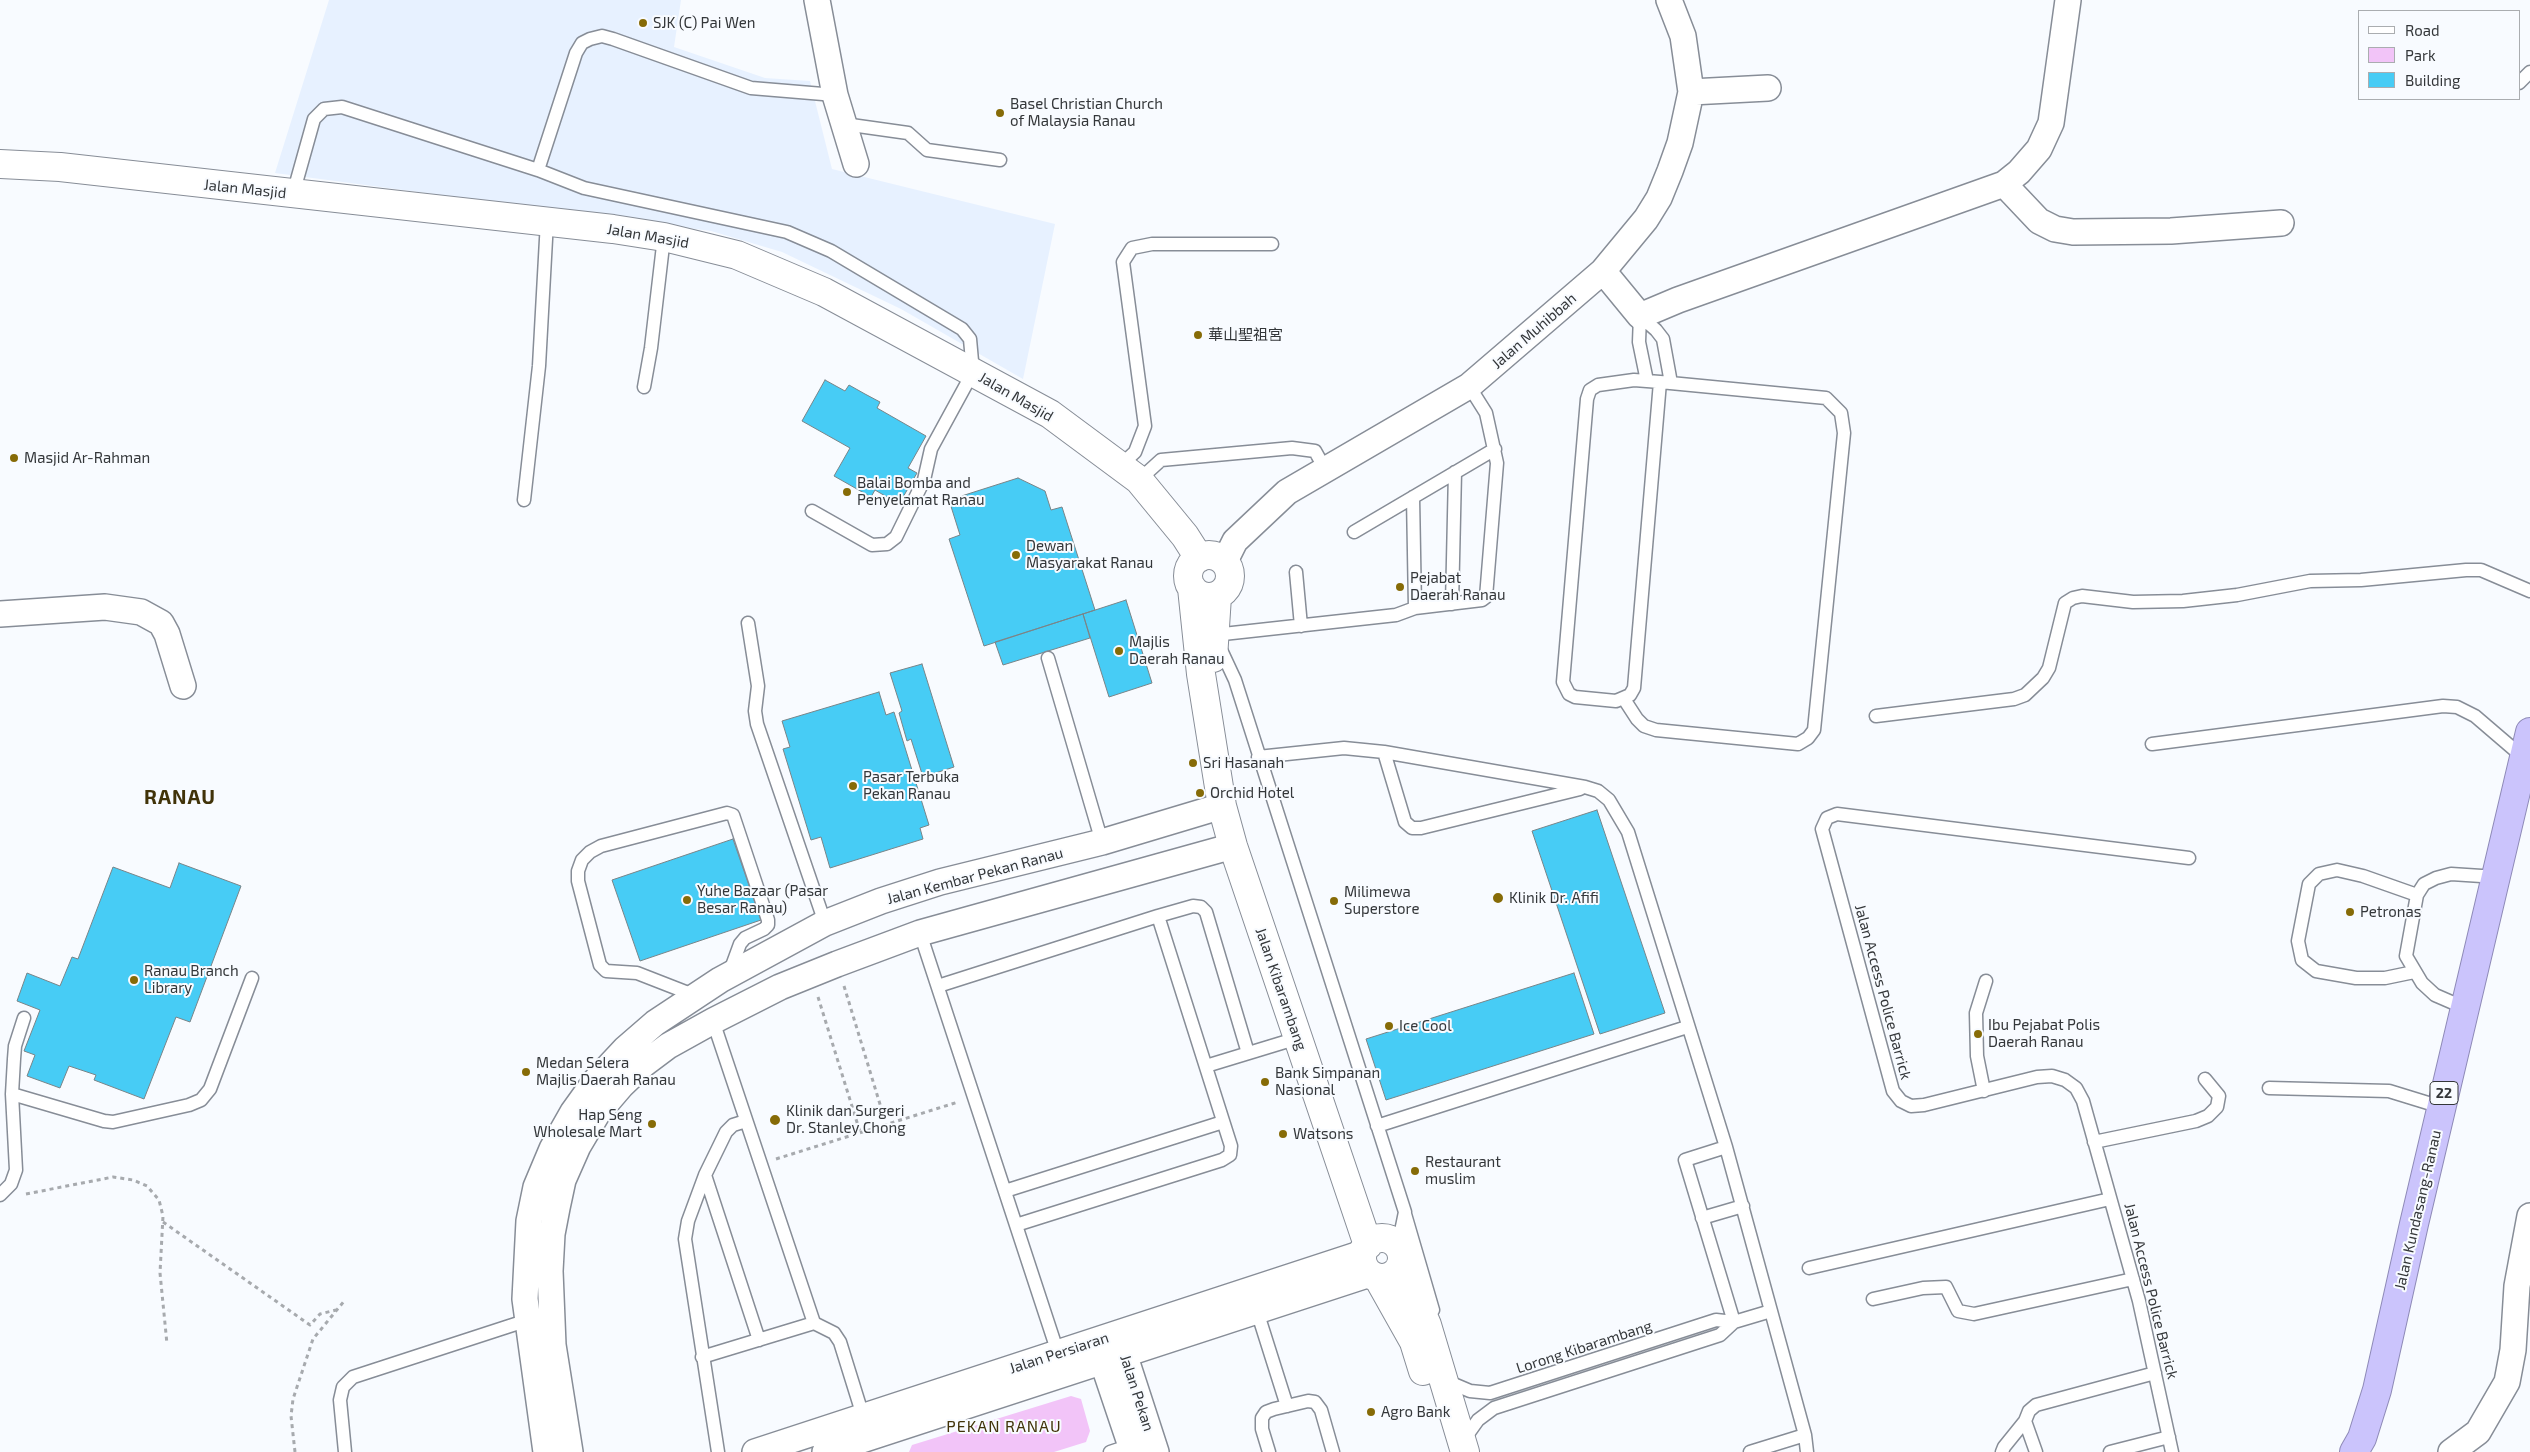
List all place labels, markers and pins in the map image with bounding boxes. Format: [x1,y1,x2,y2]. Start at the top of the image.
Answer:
place label: SJK (C) Pai Wen [653,14,755,32]
marker: SJK (C) Pai Wen [637,17,649,29]
place label: Basel Christian Church of Malaysia Ranau [1010,95,1163,130]
marker: Basel Christian Church of Malaysia Ranau [994,107,1006,119]
place label: 華山聖祖宮 [1208,326,1283,344]
marker: 華山聖祖宮 [1192,329,1204,341]
place label: Masjid Ar-Rahman [24,449,150,467]
marker: Masjid Ar-Rahman [8,452,20,464]
place label: Balai Bomba and Penyelamat Ranau [857,474,985,509]
marker: Balai Bomba and Penyelamat Ranau [841,486,853,498]
place label: Dewan Masyarakat Ranau [1026,537,1153,572]
marker: Dewan Masyarakat Ranau [1010,549,1022,561]
place label: Pejabat Daerah Ranau [1410,569,1506,604]
marker: Pejabat Daerah Ranau [1394,581,1406,593]
place label: Majlis Daerah Ranau [1129,633,1225,668]
marker: Majlis Daerah Ranau [1113,645,1125,657]
place label: Sri Hasanah [1203,754,1284,772]
marker: Sri Hasanah [1187,757,1199,769]
place label: Pasar Terbuka Pekan Ranau [863,768,959,803]
marker: Pasar Terbuka Pekan Ranau [847,780,859,792]
place label: Orchid Hotel [1210,784,1294,802]
marker: Orchid Hotel [1194,787,1206,799]
place label: Yuhe Bazaar (Pasar Besar Ranau) [697,882,828,917]
place label: Milimewa Superstore [1344,883,1419,918]
place label: Klinik Dr. Afifi [1509,889,1599,907]
marker: Klinik Dr. Afifi [1491,891,1505,905]
marker: Yuhe Bazaar (Pasar Besar Ranau) [681,894,693,906]
marker: Milimewa Superstore [1328,895,1340,907]
place label: Petronas [2360,903,2421,921]
marker: Petronas [2344,906,2356,918]
place label: Ranau Branch Library [144,962,239,997]
marker: Ranau Branch Library [128,974,140,986]
place label: Ibu Pejabat Polis Daerah Ranau [1988,1016,2100,1051]
place label: Ice Cool [1399,1017,1452,1035]
marker: Ice Cool [1383,1020,1395,1032]
marker: Ibu Pejabat Polis Daerah Ranau [1972,1028,1984,1040]
place label: Medan Selera Majlis Daerah Ranau [536,1054,676,1089]
place label: Bank Simpanan Nasional [1275,1064,1380,1099]
marker: Medan Selera Majlis Daerah Ranau [520,1066,532,1078]
marker: Bank Simpanan Nasional [1259,1076,1271,1088]
place label: Klinik dan Surgeri Dr. Stanley Chong [786,1102,906,1137]
place label: Hap Seng Wholesale Mart [533,1106,642,1141]
marker: Klinik dan Surgeri Dr. Stanley Chong [768,1113,782,1127]
marker: Hap Seng Wholesale Mart [646,1118,658,1130]
place label: Watsons [1293,1125,1353,1143]
marker: Watsons [1277,1128,1289,1140]
place label: Restaurant muslim [1425,1153,1501,1188]
marker: Restaurant muslim [1409,1165,1421,1177]
place label: Agro Bank [1381,1403,1450,1421]
marker: Agro Bank [1365,1406,1377,1418]

